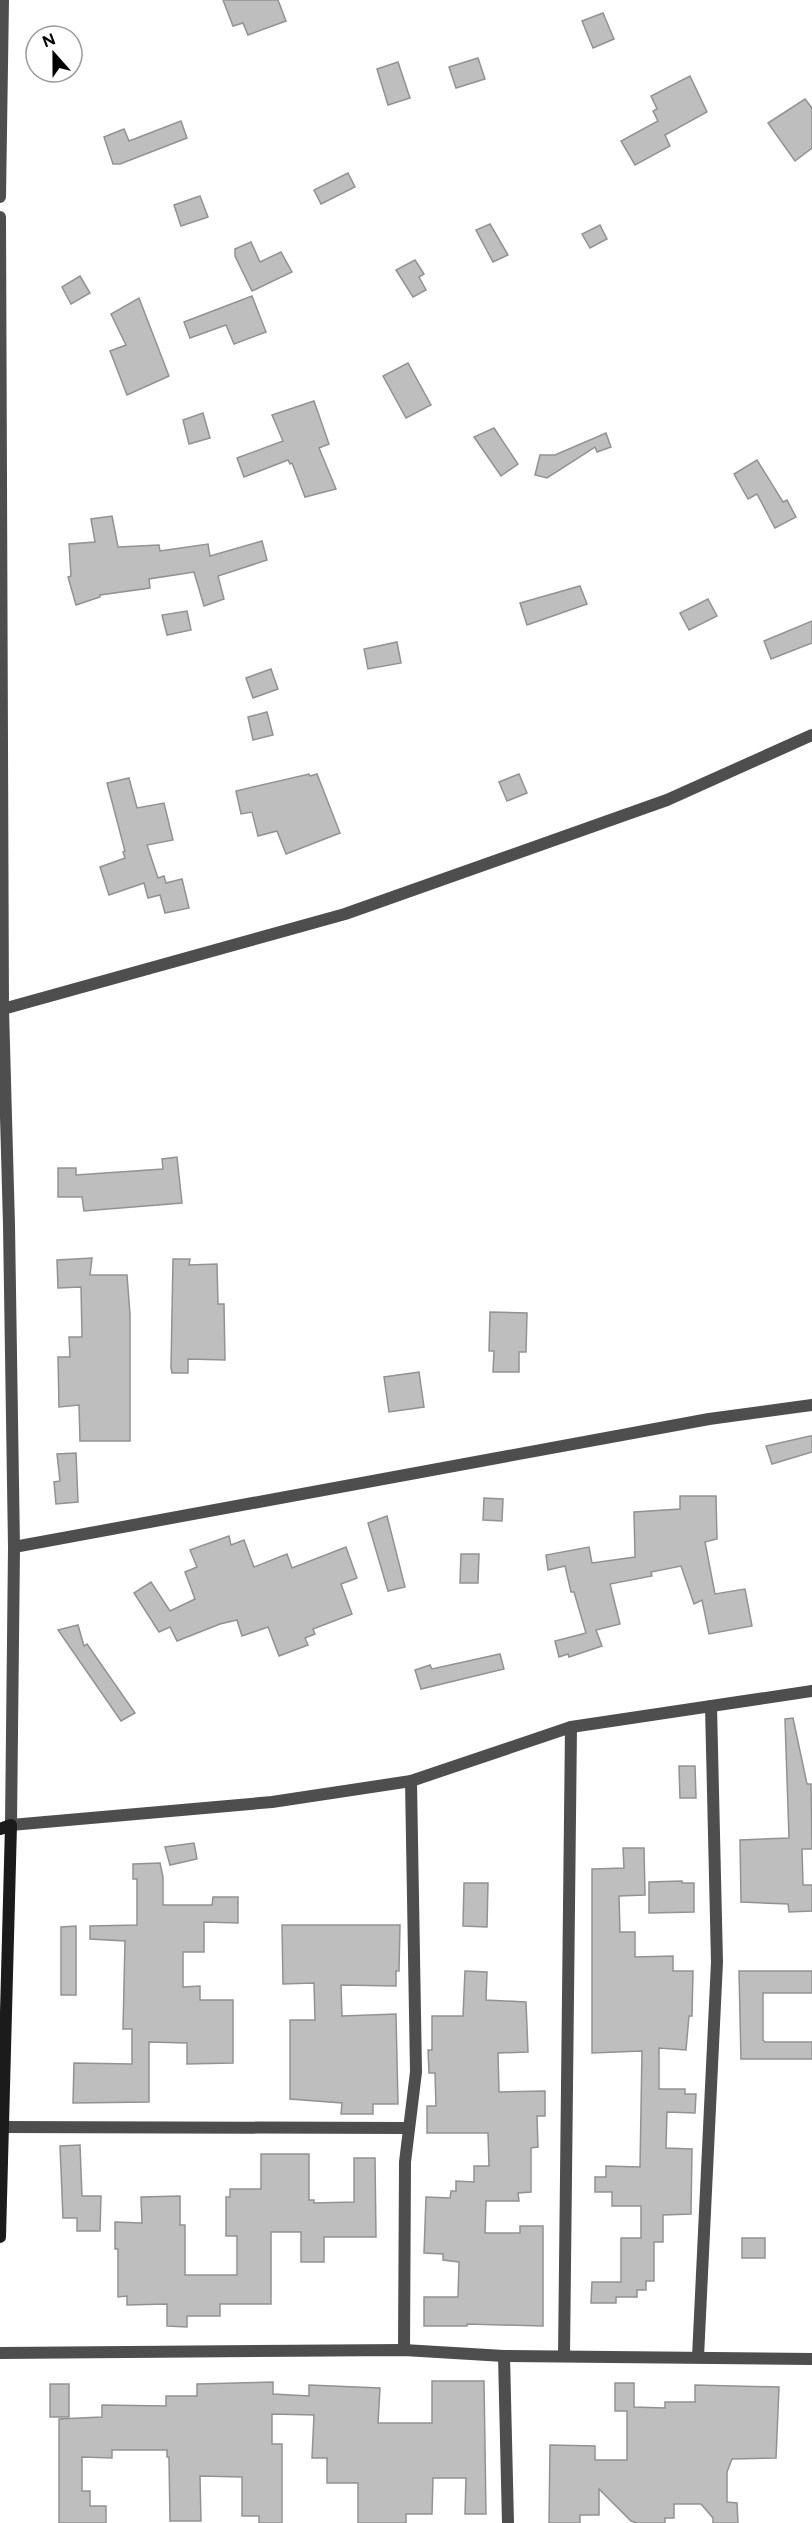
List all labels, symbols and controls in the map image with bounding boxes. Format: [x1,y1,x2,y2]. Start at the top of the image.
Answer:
north arrow [24,24,84,84]
text: N [40,29,58,52]

